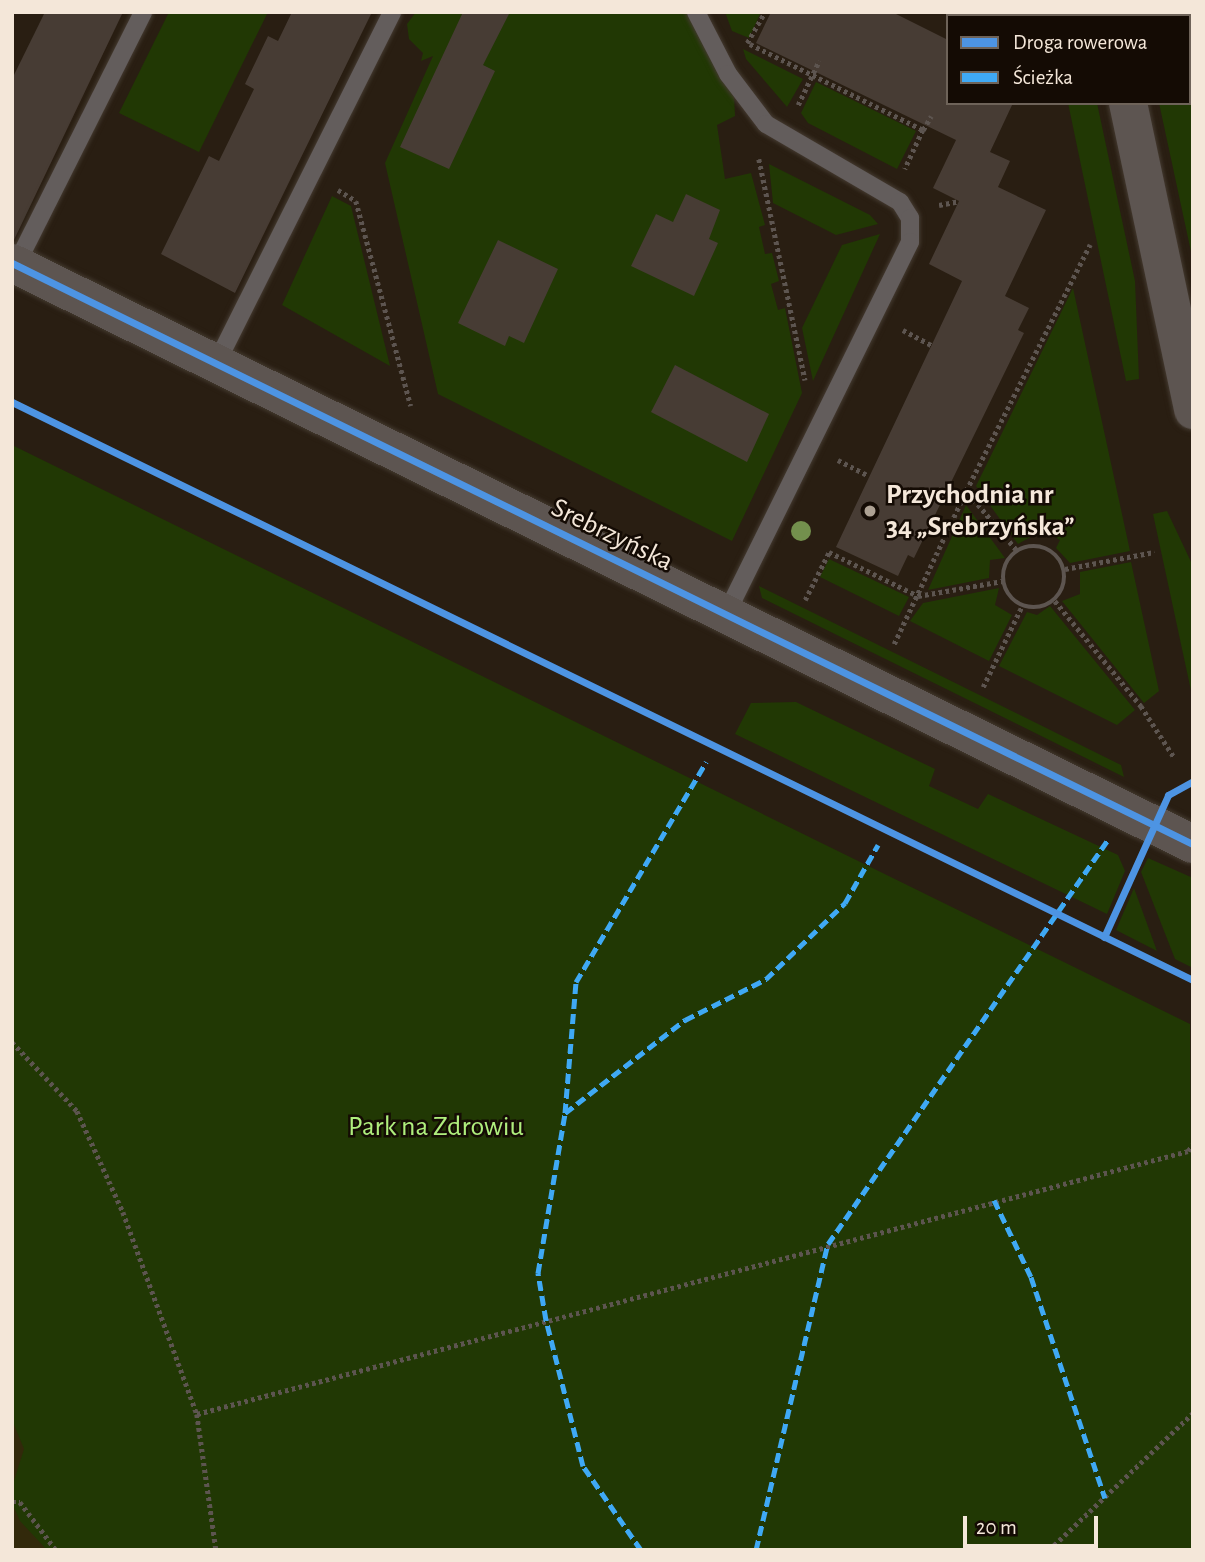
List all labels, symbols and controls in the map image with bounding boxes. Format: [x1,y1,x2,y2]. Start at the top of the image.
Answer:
legend [946,14,1191,105]
text: Droga rowerowa [1013,32,1147,53]
text: Ścieżka [1013,67,1073,88]
place label: Przychodnia nr 34 „Srebrzyńska” [886,478,1074,544]
street label: Srebrzyńska [546,491,678,579]
marker: Przychodnia nr 34 „Srebrzyńska” [860,501,880,521]
park label: Park na Zdrowiu [348,1110,524,1144]
scale bar [967,1502,1102,1546]
text: 20 m [976,1517,1017,1538]

